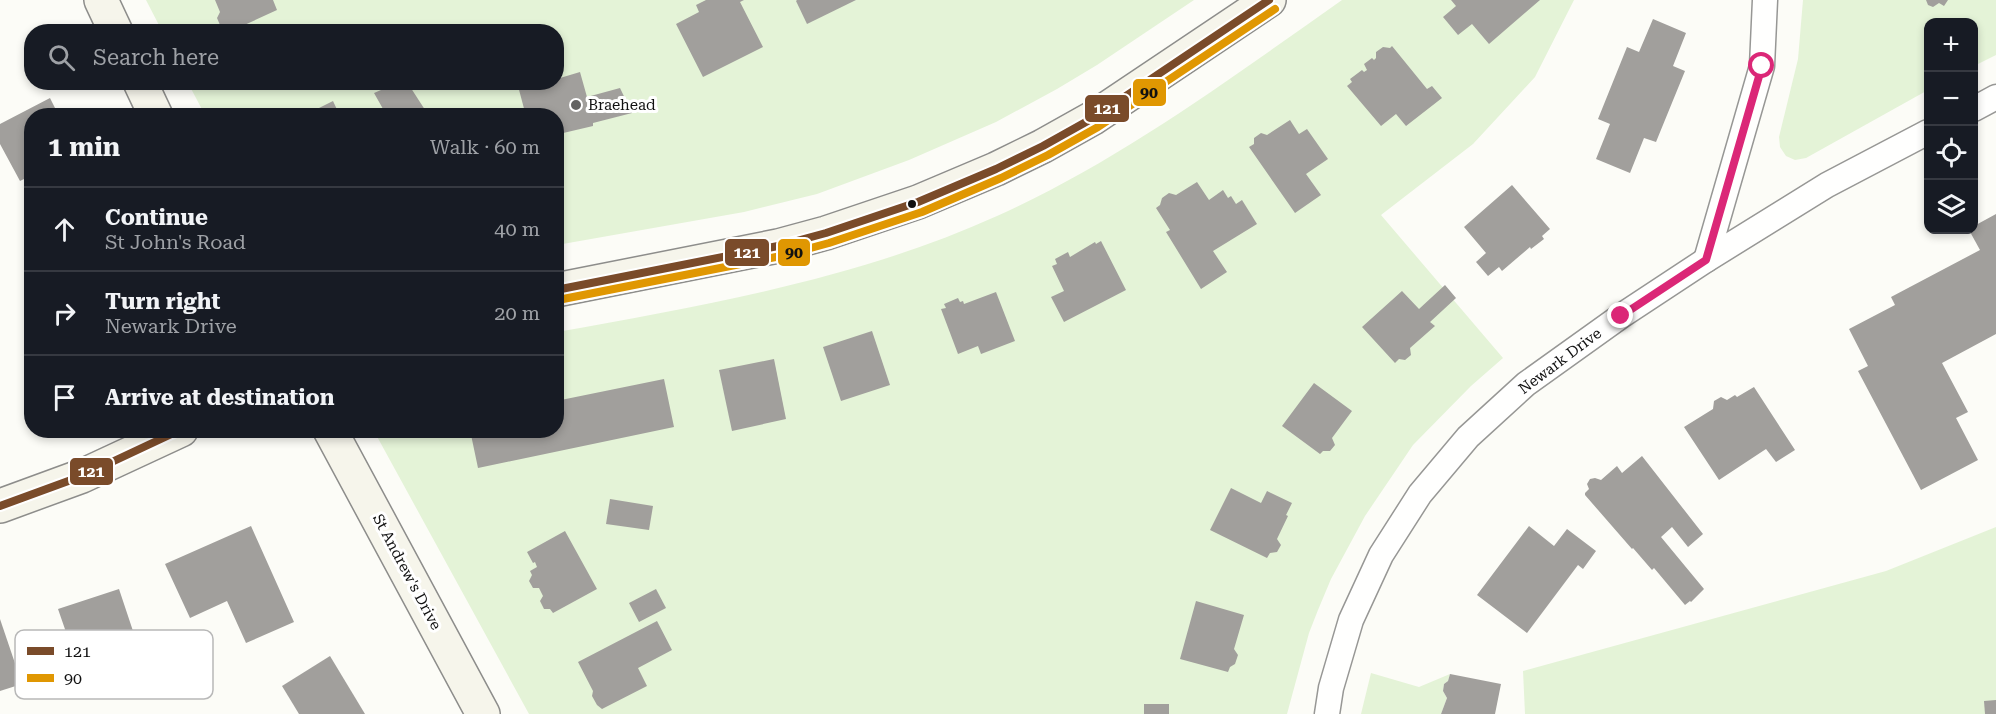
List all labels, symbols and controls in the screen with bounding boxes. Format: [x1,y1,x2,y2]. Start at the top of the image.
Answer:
map controls [1924,18,1978,234]
button: + [1924,18,1978,72]
search box [24,24,564,90]
icon: search [45,41,78,74]
text: Search here [93,45,219,70]
route start [1748,52,1774,78]
button: − [1924,72,1978,126]
line badge: 90 [1132,78,1167,107]
text: 90 [1140,83,1158,102]
line badge: 121 [1084,94,1130,123]
place label: Braehead [588,96,656,114]
marker: Braehead [569,98,583,112]
text: 121 [1094,99,1120,118]
button: locate [1924,126,1978,180]
text: 1 min [48,132,120,162]
text: Walk · 60 m [430,135,540,159]
button: layers [1924,180,1978,234]
unlabelled marker [906,198,918,210]
text: Continue [105,205,208,230]
icon: ahead [48,213,81,246]
text: 40 m [494,217,540,241]
text: St John's Road [105,230,246,254]
line badge: 121 [724,238,770,267]
line badge: 90 [777,238,811,267]
text: 121 [734,243,760,262]
text: 90 [785,243,803,262]
text: Turn right [105,289,220,314]
icon: right [48,297,81,330]
text: 20 m [494,301,540,325]
route end [1607,302,1633,328]
text: Newark Drive [105,314,237,338]
street label: Newark Drive [1515,324,1605,398]
icon: arrive [48,381,81,414]
text: Arrive at destination [105,385,334,410]
line badge: 121 [69,457,114,486]
text: 121 [78,462,104,481]
street label: St Andrew's Drive [369,511,445,633]
legend [15,630,213,699]
text: 121 [64,642,91,661]
text: 90 [64,669,82,688]

